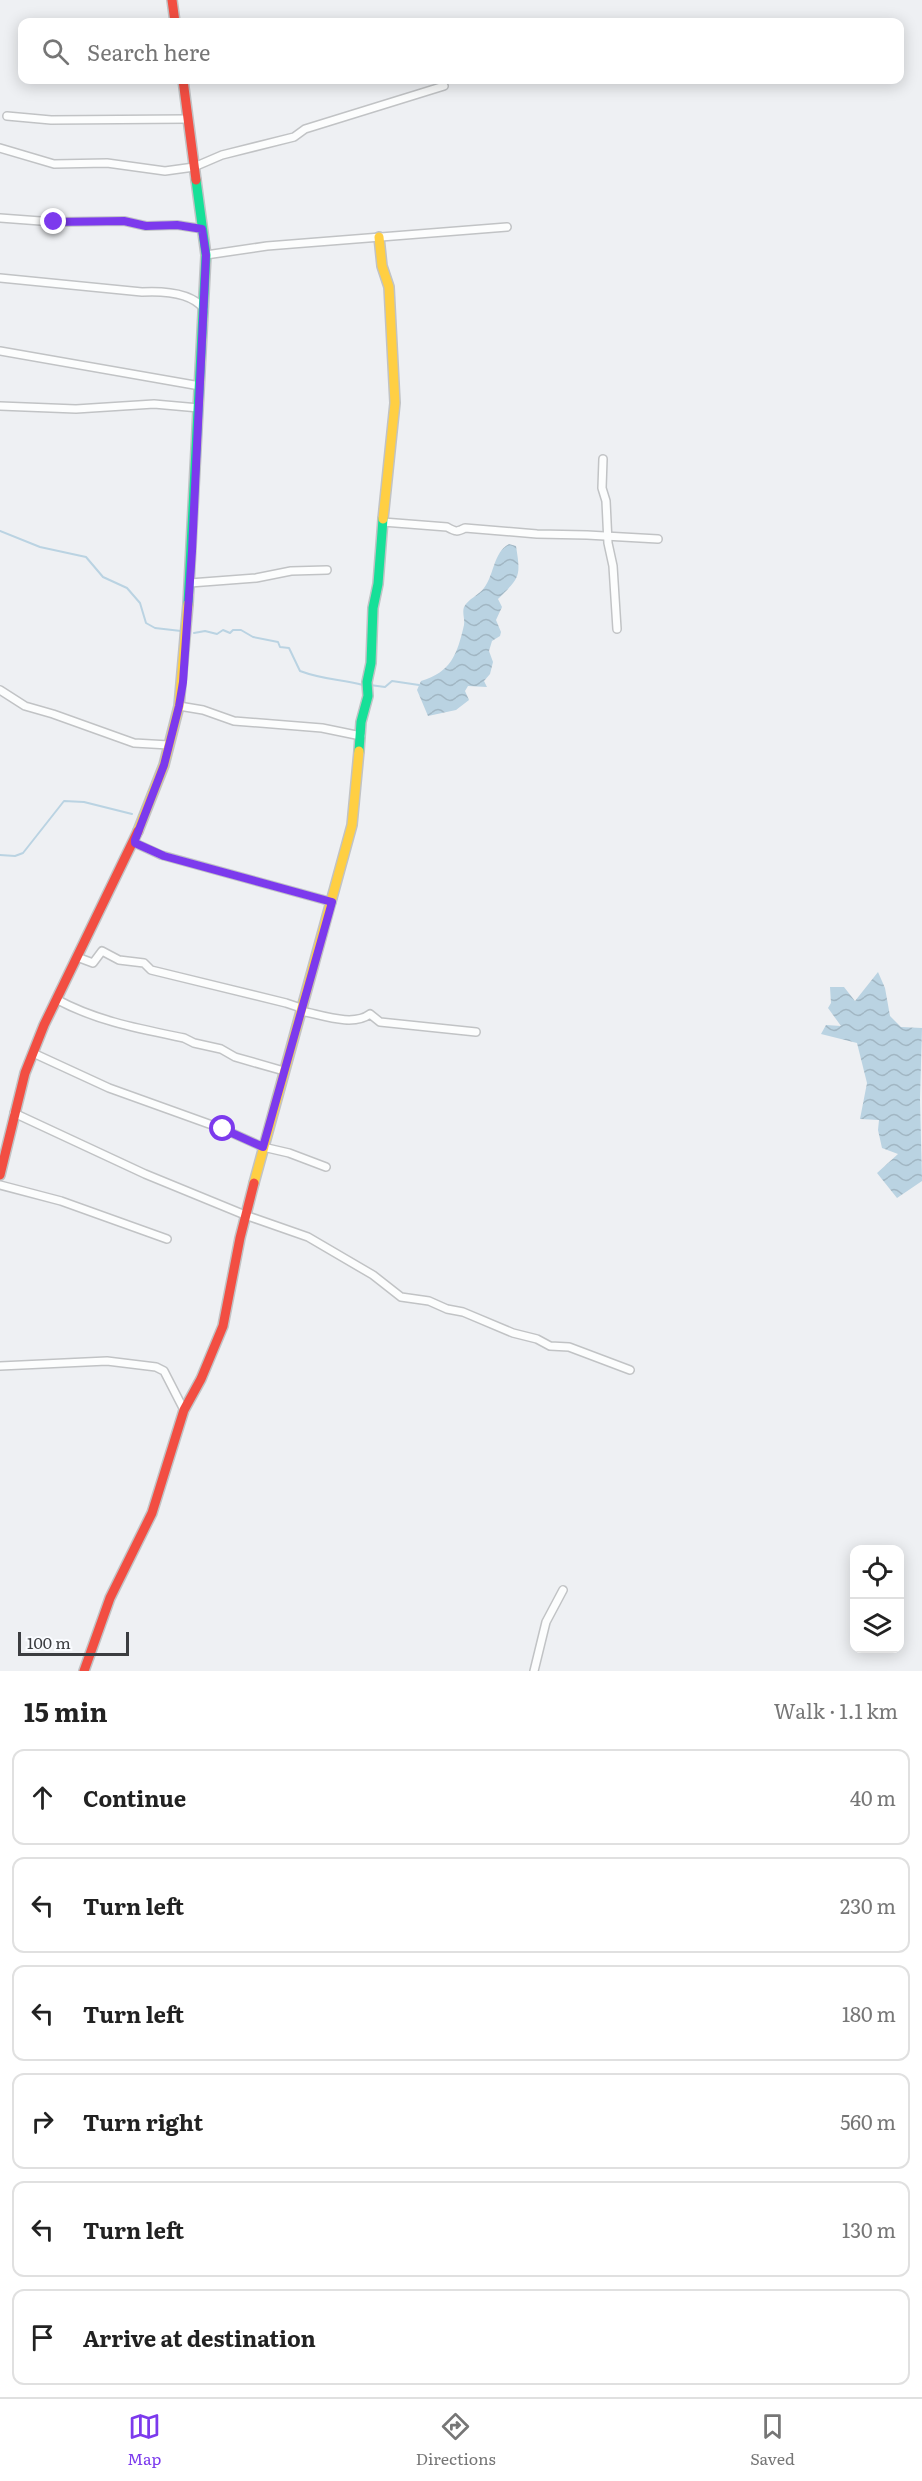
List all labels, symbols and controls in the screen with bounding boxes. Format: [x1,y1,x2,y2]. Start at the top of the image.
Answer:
search box [18,18,904,84]
icon: search [39,35,72,68]
text: Search here [87,35,210,68]
route end [40,208,66,234]
route start [209,1115,235,1141]
map controls [850,1545,904,1653]
button: locate [850,1545,904,1599]
button: layers [850,1599,904,1653]
scale bar [18,1629,129,1656]
text: 100 m [27,1630,71,1654]
text: 15 min [24,1691,108,1730]
text: Walk · 1.1 km [774,1695,898,1725]
icon: ahead [26,1781,59,1814]
text: Continue [83,1781,186,1814]
text: 40 m [850,1782,896,1812]
icon: left [26,1889,59,1922]
text: Turn left [83,1889,184,1922]
text: 230 m [840,1890,896,1920]
icon: left [26,1997,59,2030]
text: Turn left [83,1997,184,2030]
text: 180 m [842,1998,896,2028]
icon: right [26,2105,59,2138]
text: Turn right [83,2105,203,2138]
text: 560 m [840,2106,896,2136]
icon: left [26,2213,59,2246]
text: Turn left [83,2213,184,2246]
text: 130 m [842,2214,896,2244]
icon: arrive [26,2321,59,2354]
text: Arrive at destination [83,2321,316,2354]
tab: Map [127,2410,161,2470]
tab: Directions [416,2410,496,2470]
tab: Saved [750,2410,795,2470]

